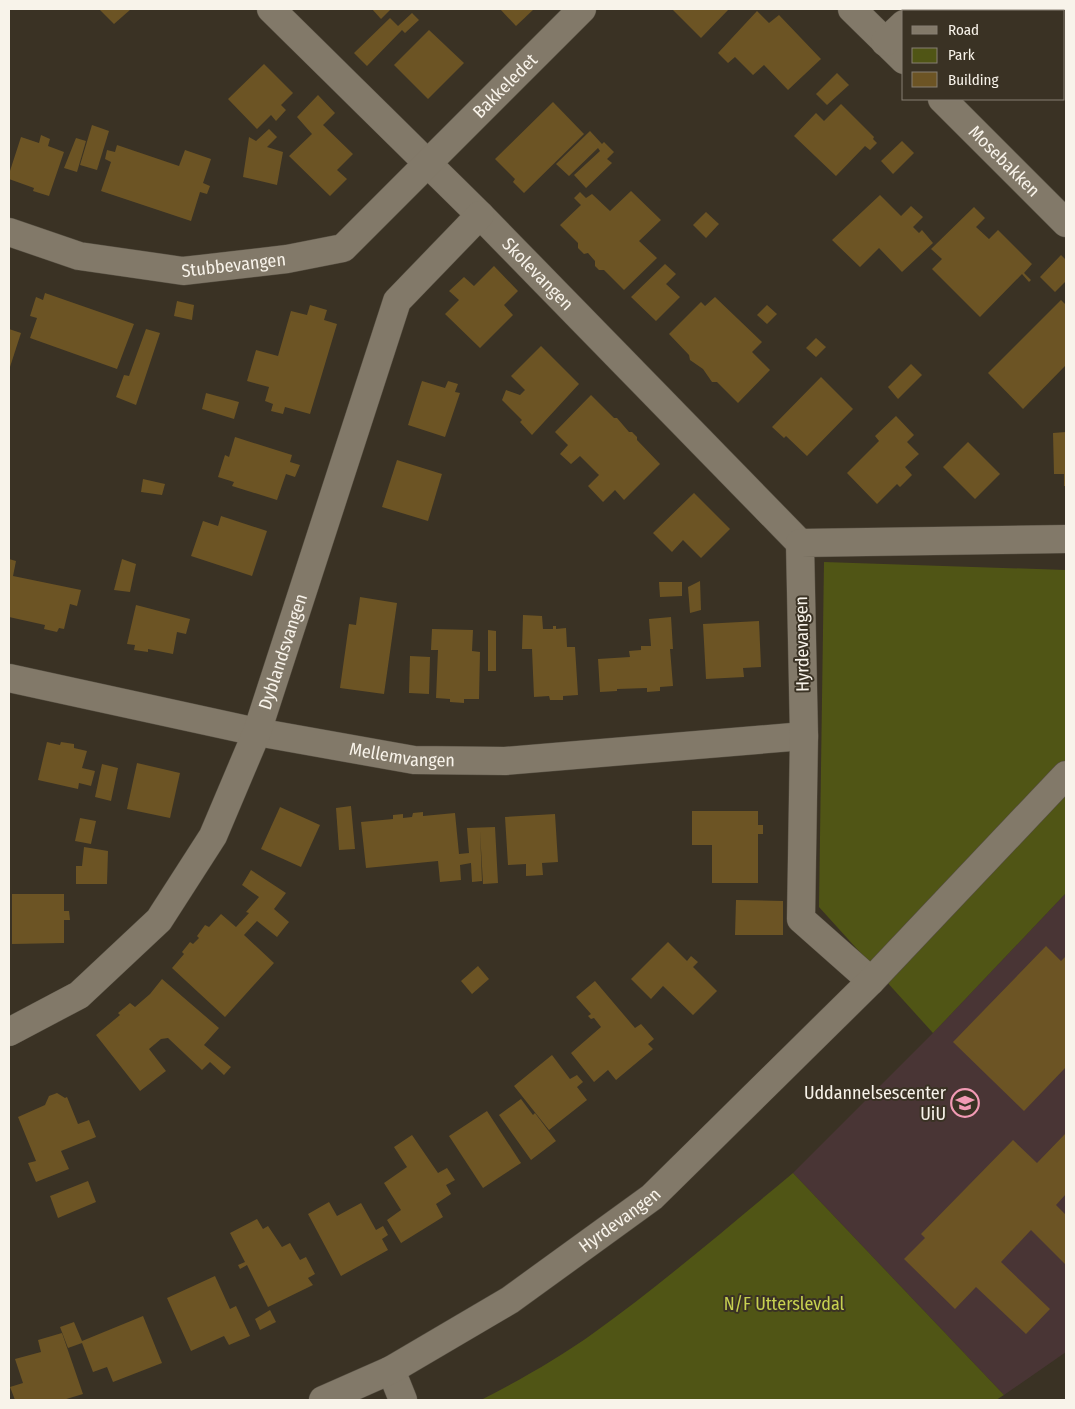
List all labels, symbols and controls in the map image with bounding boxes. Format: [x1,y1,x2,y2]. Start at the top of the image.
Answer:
legend [902,10,1065,100]
text: Road [948,21,979,39]
text: Park [948,46,975,64]
street label: Bakkeledet [468,49,542,123]
text: Building [948,71,999,89]
street label: Mosebakken [964,121,1045,202]
street label: Skolevangen [497,233,578,315]
street label: Stubbevangen [180,248,287,282]
street label: Dyblandsvangen [254,591,312,713]
street label: Hyrdevangen [790,596,814,692]
street label: Mellemvangen [348,738,455,771]
place label: Uddannelsescenter UiU [804,1082,947,1125]
school or university icon: Uddannelsescenter UiU [950,1088,980,1118]
street label: Hyrdevangen [575,1183,666,1257]
park label: N/F Utterslevdal [724,1293,845,1315]

